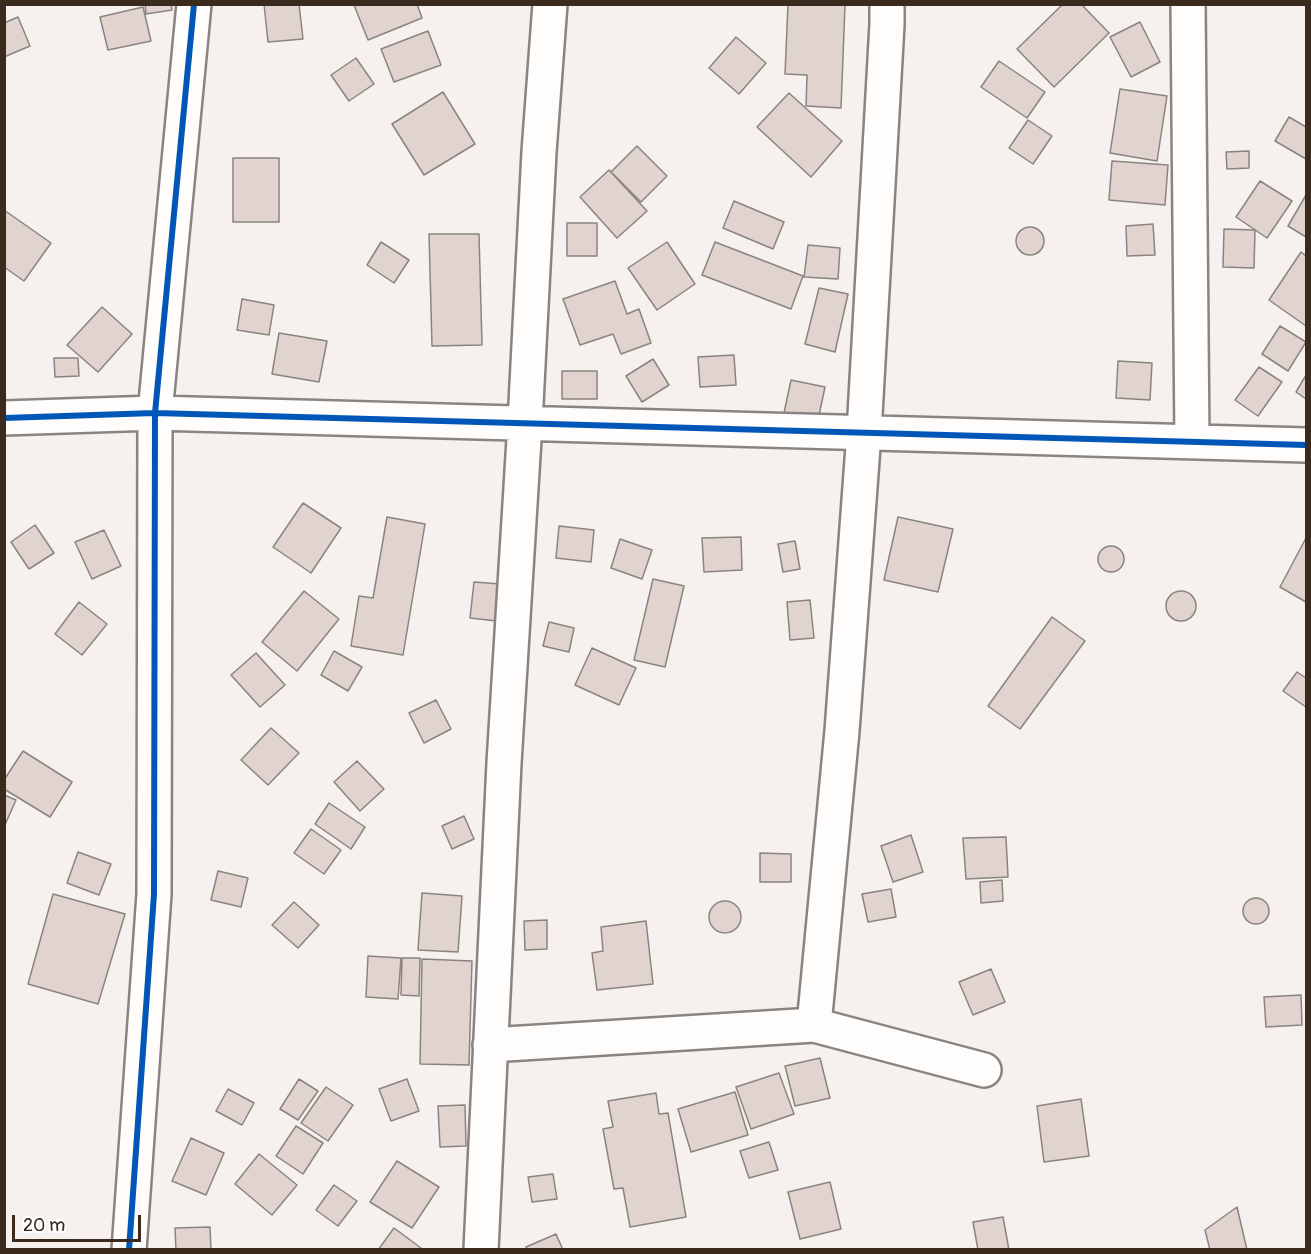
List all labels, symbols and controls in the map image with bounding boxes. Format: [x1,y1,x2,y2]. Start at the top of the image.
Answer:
scale bar [15,1203,144,1241]
text: 20 m [23,1214,65,1237]

